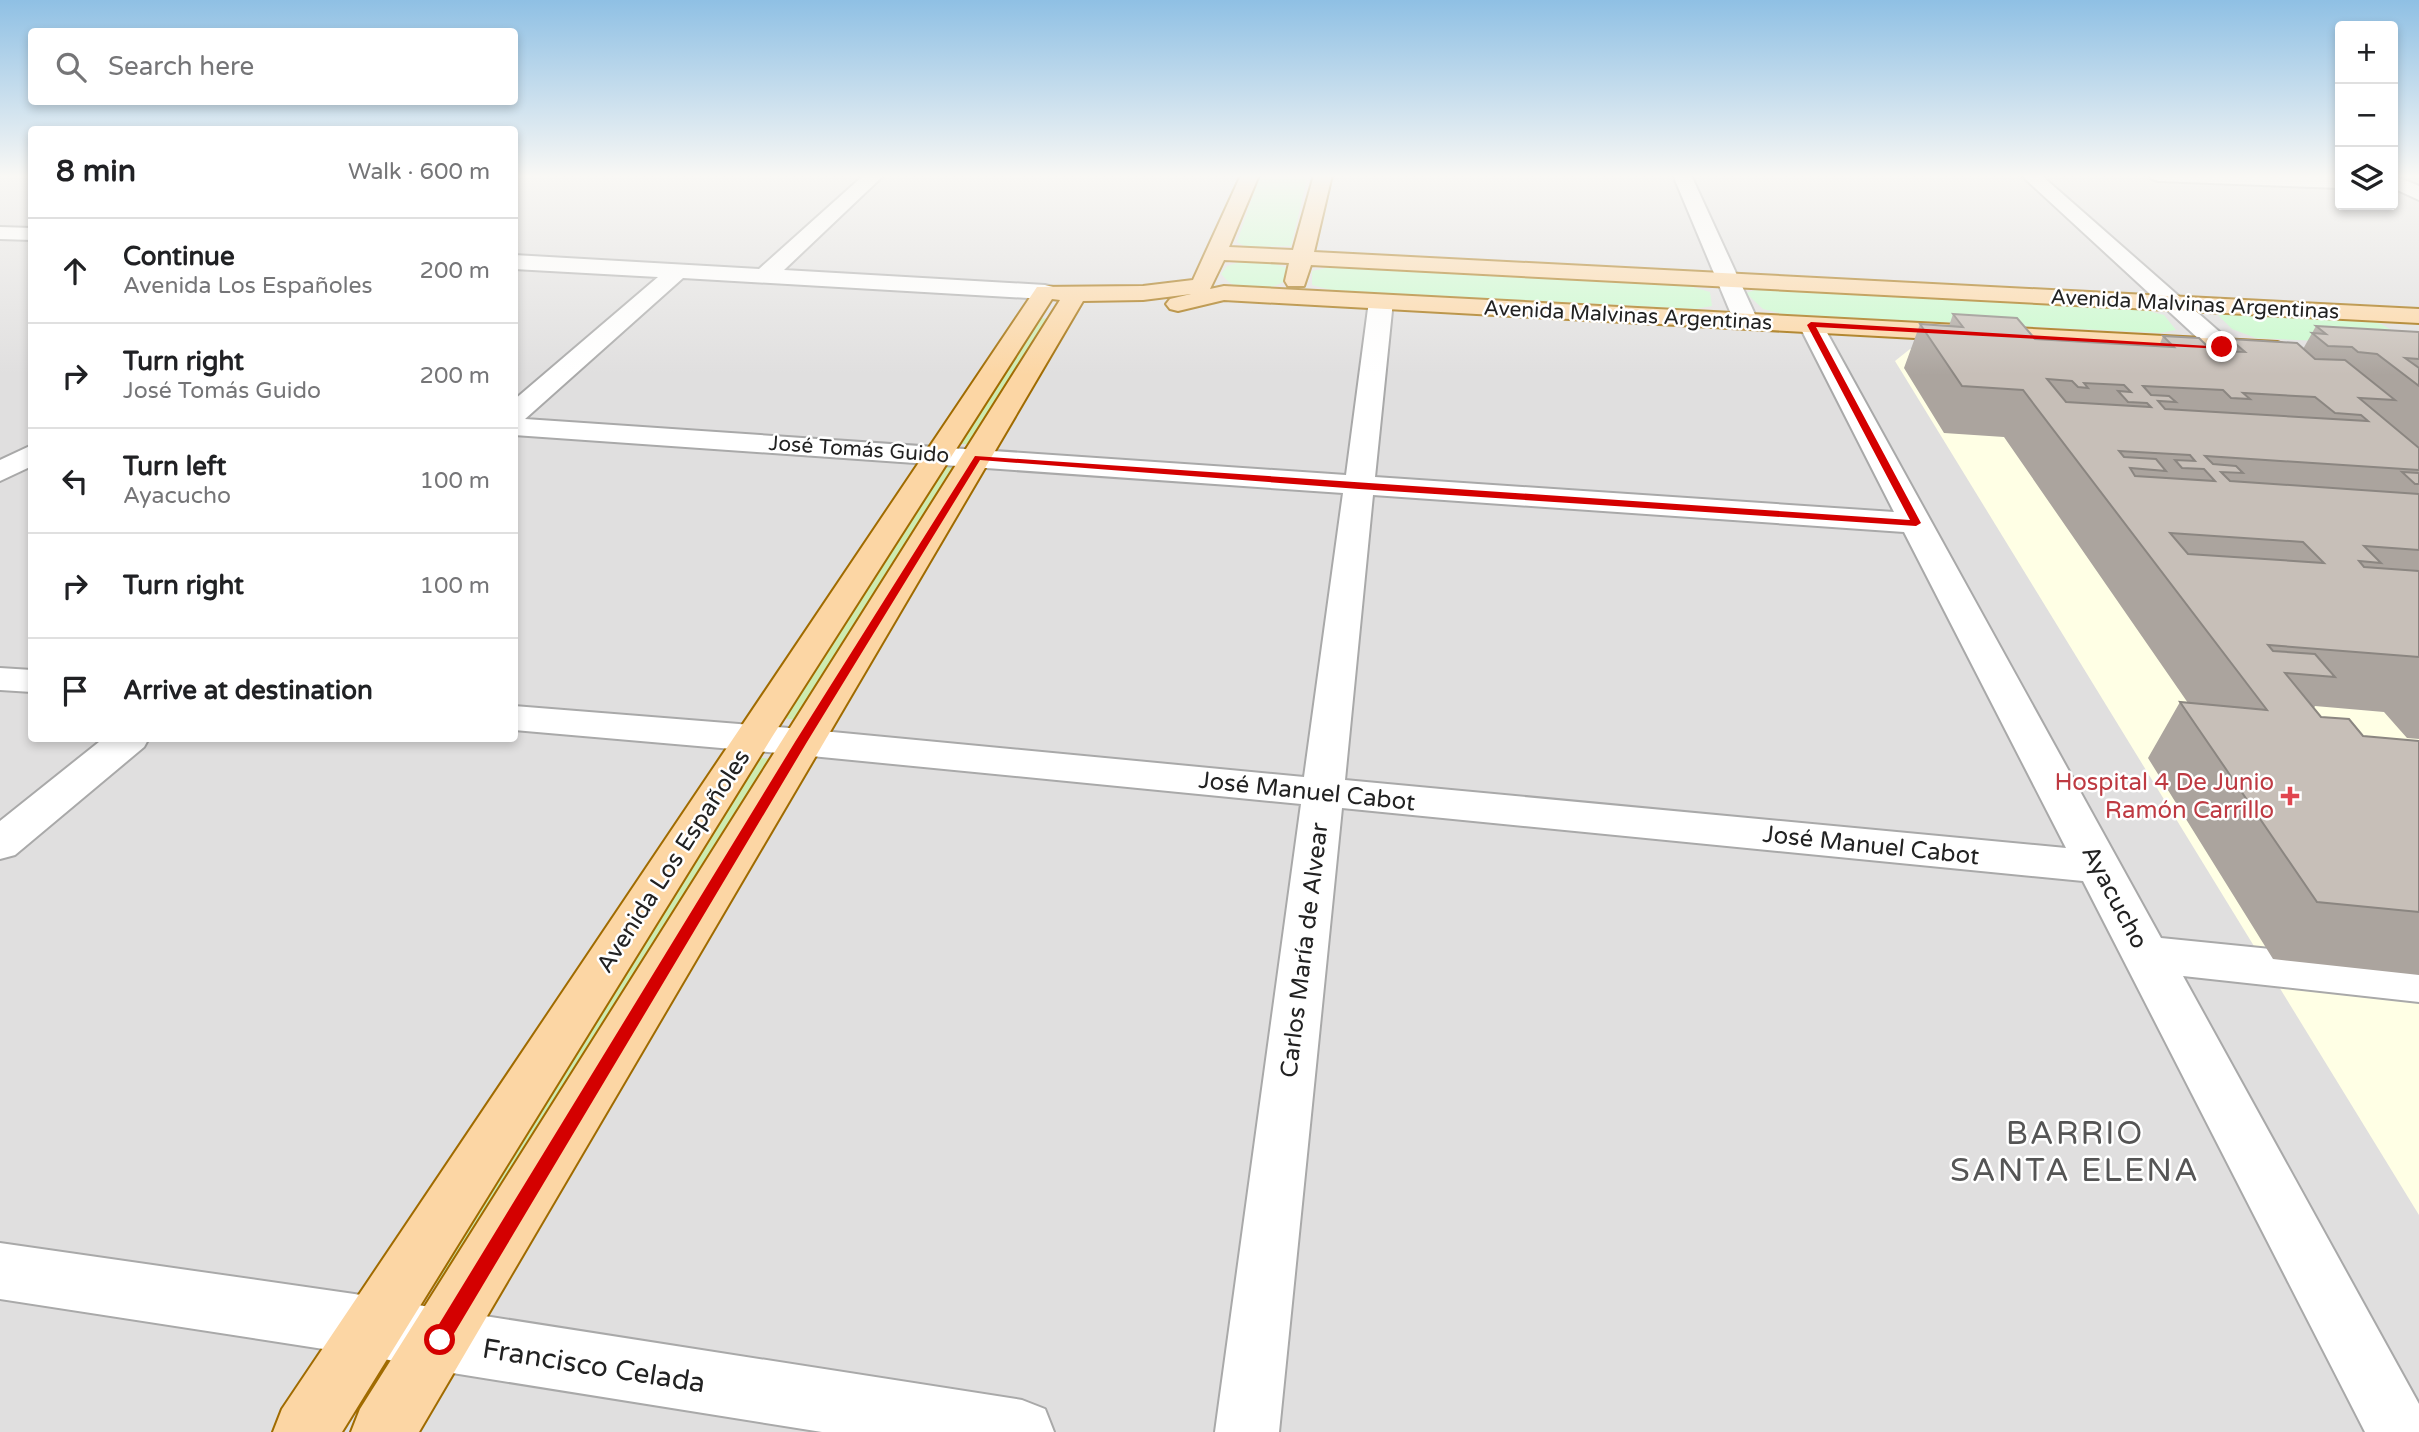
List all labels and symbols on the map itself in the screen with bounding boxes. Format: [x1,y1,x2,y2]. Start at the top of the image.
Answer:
street label: Avenida Malvinas Argentinas [2050,284,2340,325]
street label: Avenida Malvinas Argentinas [1483,295,1773,336]
route end [2206,331,2237,362]
street label: José Tomás Guido [768,431,950,468]
street label: Avenida Los Españoles [590,744,757,978]
street label: José Manuel Cabot [1197,766,1417,817]
place label: Hospital 4 De Junio Ramón Carrillo [2054,768,2274,825]
marker: Hospital 4 De Junio Ramón Carrillo [2280,786,2300,806]
street label: Carlos María de Alvear [1274,820,1335,1079]
street label: José Manuel Cabot [1761,820,1981,871]
street label: Ayacucho [2075,841,2154,954]
district label: BARRIO SANTA ELENA [1950,1115,2200,1190]
route start [424,1324,455,1355]
street label: Francisco Celada [480,1332,708,1400]

